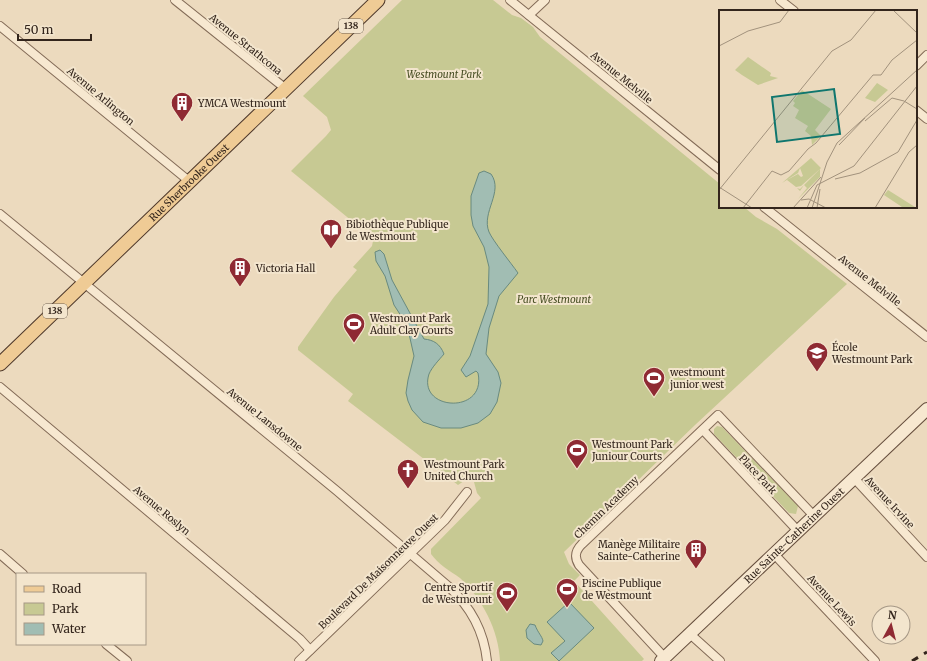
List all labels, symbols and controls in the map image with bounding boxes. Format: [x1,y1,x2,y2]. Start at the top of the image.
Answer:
street label: Avenue Strathcona [206,10,285,78]
inset map [719,10,917,208]
scale bar [18,16,91,42]
road number: 138 [339,19,363,33]
text: 50 m [24,22,53,37]
street label: Avenue Melville [587,48,655,106]
street label: Avenue Arlington [64,64,137,129]
park label: Westmount Park [407,68,482,81]
building icon: YMCA Westmount [169,90,195,123]
place label: YMCA Westmount [197,97,286,110]
street label: Rue Sherbrooke Ouest [146,141,232,224]
library icon: Bibiothèque Publique de Westmount [318,217,344,250]
place label: Bibiothèque Publique de Westmount [346,218,448,243]
street label: Avenue Melville [835,251,904,309]
building icon: Victoria Hall [227,255,253,288]
place label: Victoria Hall [255,262,315,275]
park label: Parc Westmount [517,293,592,306]
road number: 138 [43,304,67,318]
sports icon: Westmount Park Adult Clay Courts [341,311,367,344]
place label: Westmount Park Adult Clay Courts [369,312,453,337]
school or university icon: École Westmount Park [804,340,830,373]
place label: École Westmount Park [831,340,913,366]
sports icon: westmount junior west [641,365,667,398]
place label: westmount junior west [669,366,725,391]
street label: Avenue Lansdowne [224,384,305,454]
sports icon: Westmount Park Juniour Courts [564,437,590,470]
place label: Westmount Park Juniour Courts [591,438,673,463]
street label: Place Park [736,452,780,497]
church icon: Westmount Park United Church [395,457,421,490]
place label: Westmount Park United Church [423,458,505,483]
street label: Chemin Academy [571,473,641,541]
street label: Avenue Irvine [862,473,917,531]
street label: Avenue Roslyn [130,482,193,538]
street label: Rue Sainte-Catherine Ouest [741,485,847,586]
street label: Boulevard De Maisonneuve Ouest [316,511,441,632]
building icon: Manège Militaire Sainte-Catherine [683,537,709,570]
place label: Manège Militaire Sainte-Catherine [598,538,680,563]
street label: Avenue Lewis [804,571,859,629]
legend [16,573,146,645]
sports icon: Piscine Publique de Westmount [554,576,580,609]
place label: Piscine Publique de Westmount [582,577,661,602]
sports icon: Centre Sportif de Westmount [494,580,520,613]
text: Road [52,581,81,596]
place label: Centre Sportif de Westmount [422,581,493,606]
text: Park [52,601,79,616]
north arrow [871,605,911,645]
text: N [887,608,898,623]
text: Water [51,621,87,636]

